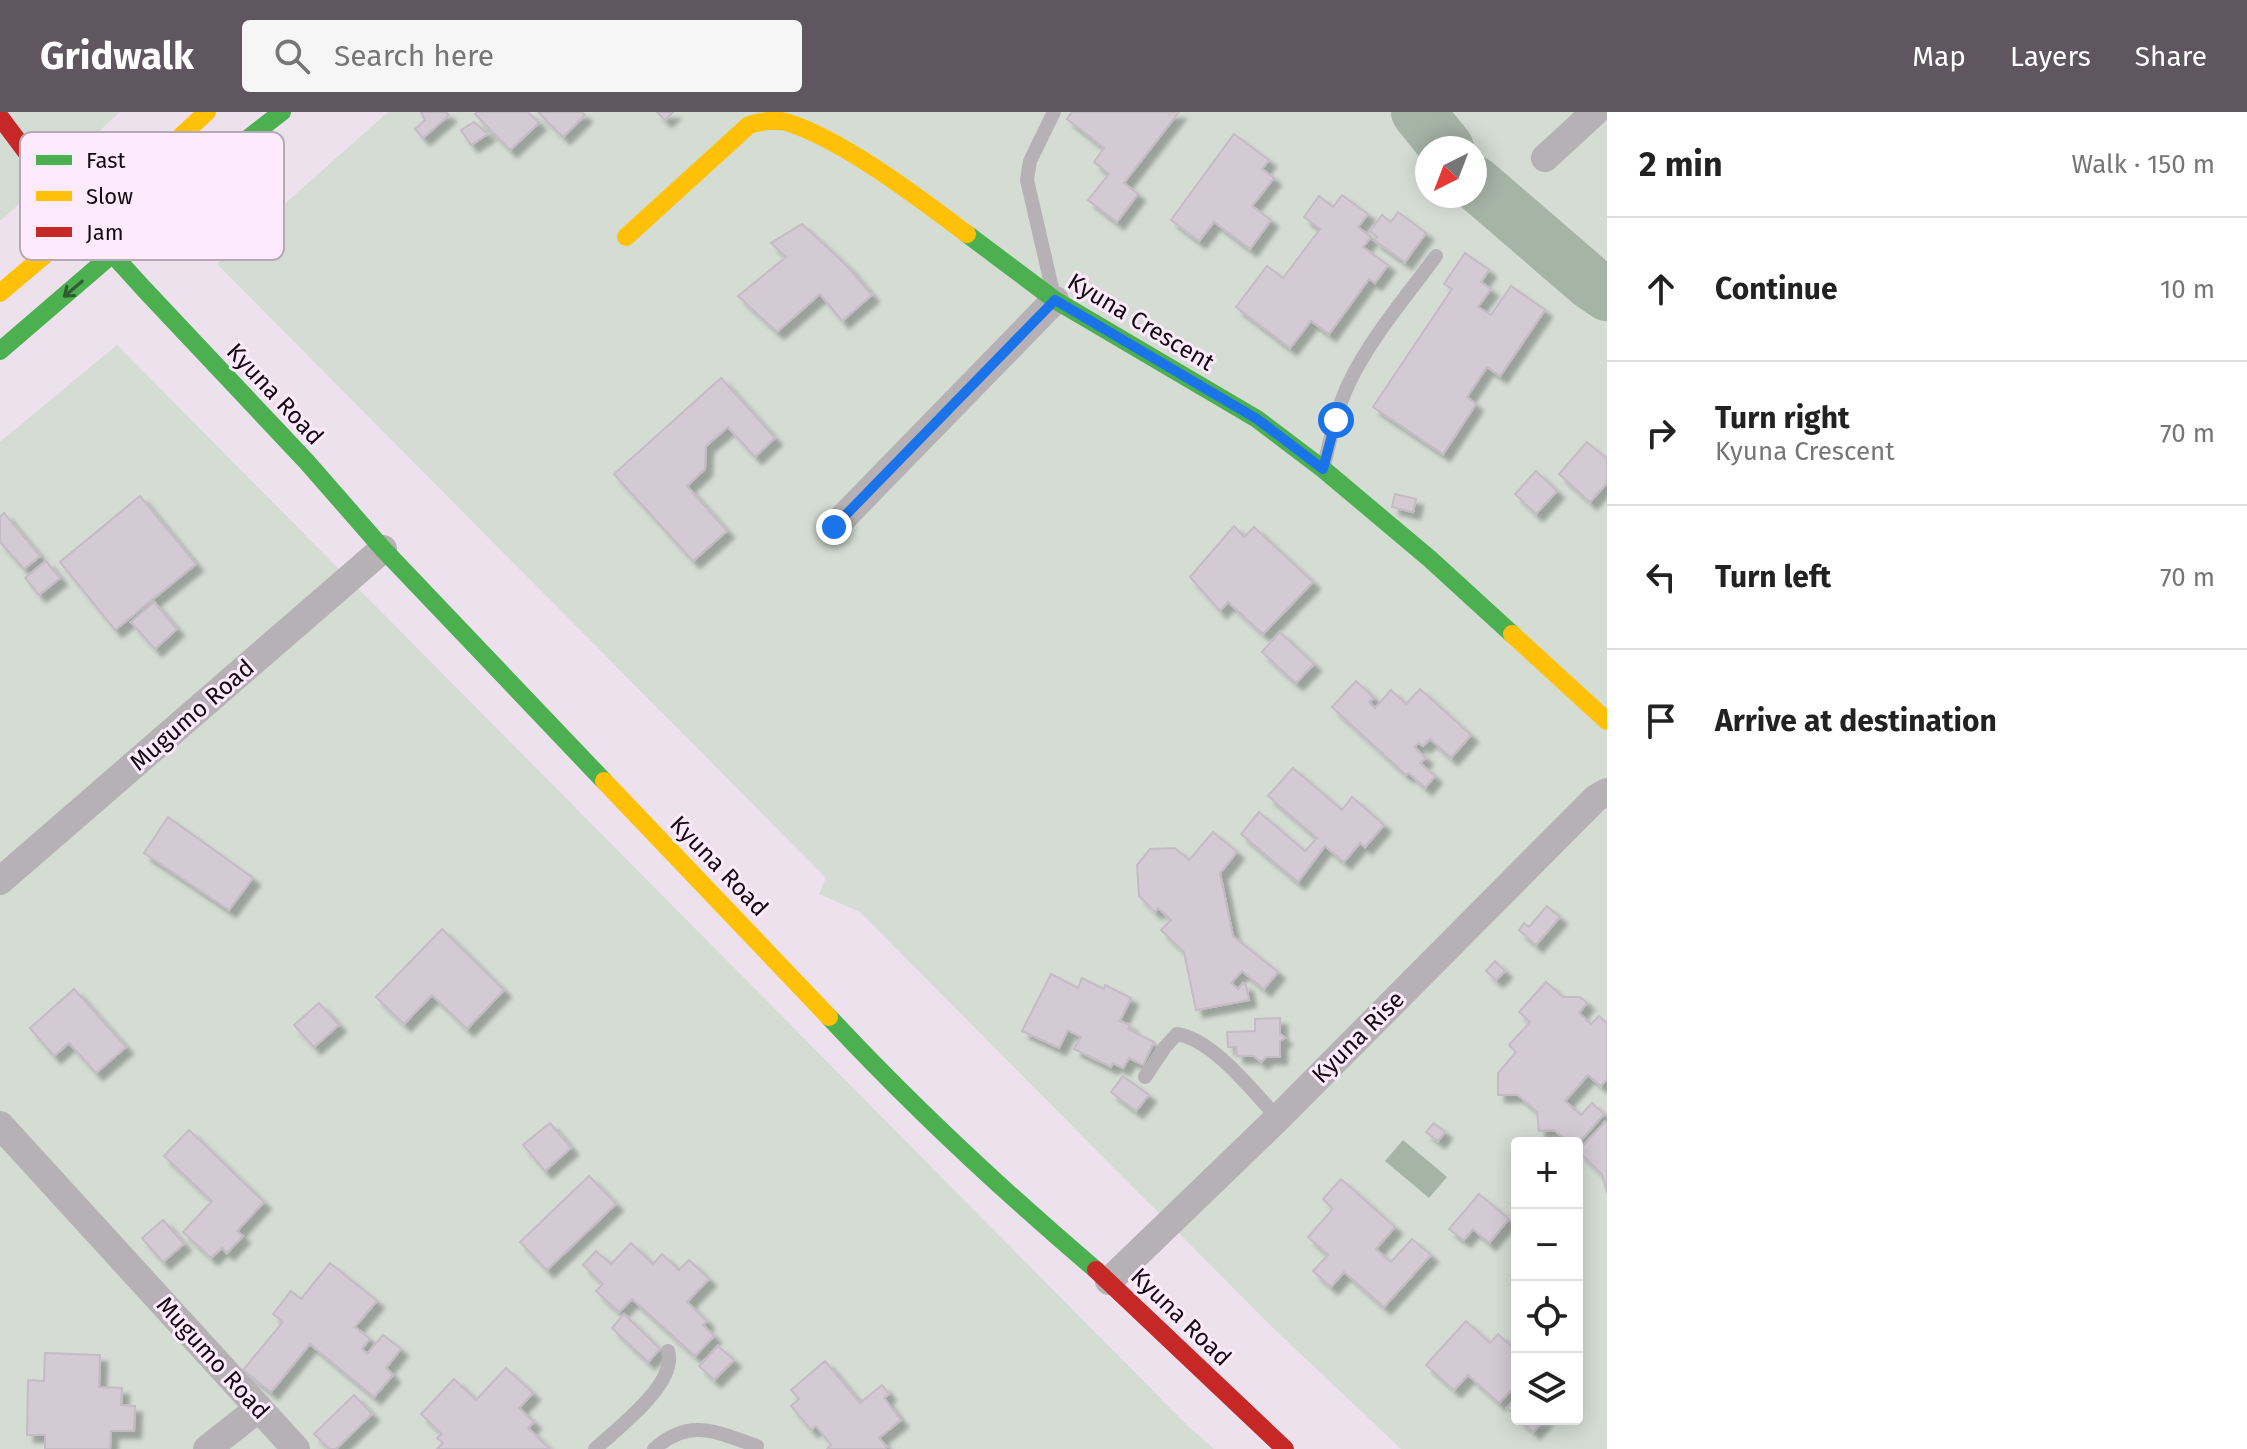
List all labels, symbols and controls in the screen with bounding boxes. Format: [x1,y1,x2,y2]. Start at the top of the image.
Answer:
search box [242,20,802,92]
text: Gridwalk [40,33,194,79]
icon: search [270,34,314,78]
text: Search here [334,38,494,74]
text: Map [1912,40,1966,73]
text: Layers [2010,40,2091,73]
text: Share [2135,40,2207,73]
legend [20,132,284,260]
north arrow [1415,136,1487,208]
text: 2 min [1639,144,1723,185]
text: Fast [86,147,126,174]
text: Walk · 150 m [2072,149,2215,180]
text: Slow [86,183,133,210]
text: Jam [86,219,124,246]
street label: Kyuna Crescent [1063,267,1220,377]
icon: ahead [1639,267,1683,311]
text: Continue [1715,271,1838,307]
text: 10 m [2160,274,2215,305]
one-way arrow [63,280,83,298]
street label: Kyuna Road [221,337,329,451]
text: Turn right [1715,400,1850,436]
route start [1318,402,1354,438]
icon: right [1639,411,1683,455]
text: 70 m [2160,418,2215,449]
text: Kyuna Crescent [1715,436,1895,467]
route end [816,509,852,545]
icon: left [1639,555,1683,599]
text: Turn left [1715,559,1831,595]
text: 70 m [2160,562,2215,593]
street label: Mugumo Road [124,654,260,776]
icon: arrive [1639,699,1683,743]
text: Arrive at destination [1715,703,1997,739]
street label: Kyuna Road [664,810,774,922]
street label: Kyuna Rise [1306,985,1410,1089]
map controls [1511,1137,1583,1425]
button: + [1511,1137,1583,1209]
button: − [1511,1209,1583,1281]
street label: Kyuna Road [1125,1262,1237,1372]
button: locate [1511,1281,1583,1353]
street label: Mugumo Road [151,1291,275,1425]
button: layers [1511,1353,1583,1425]

